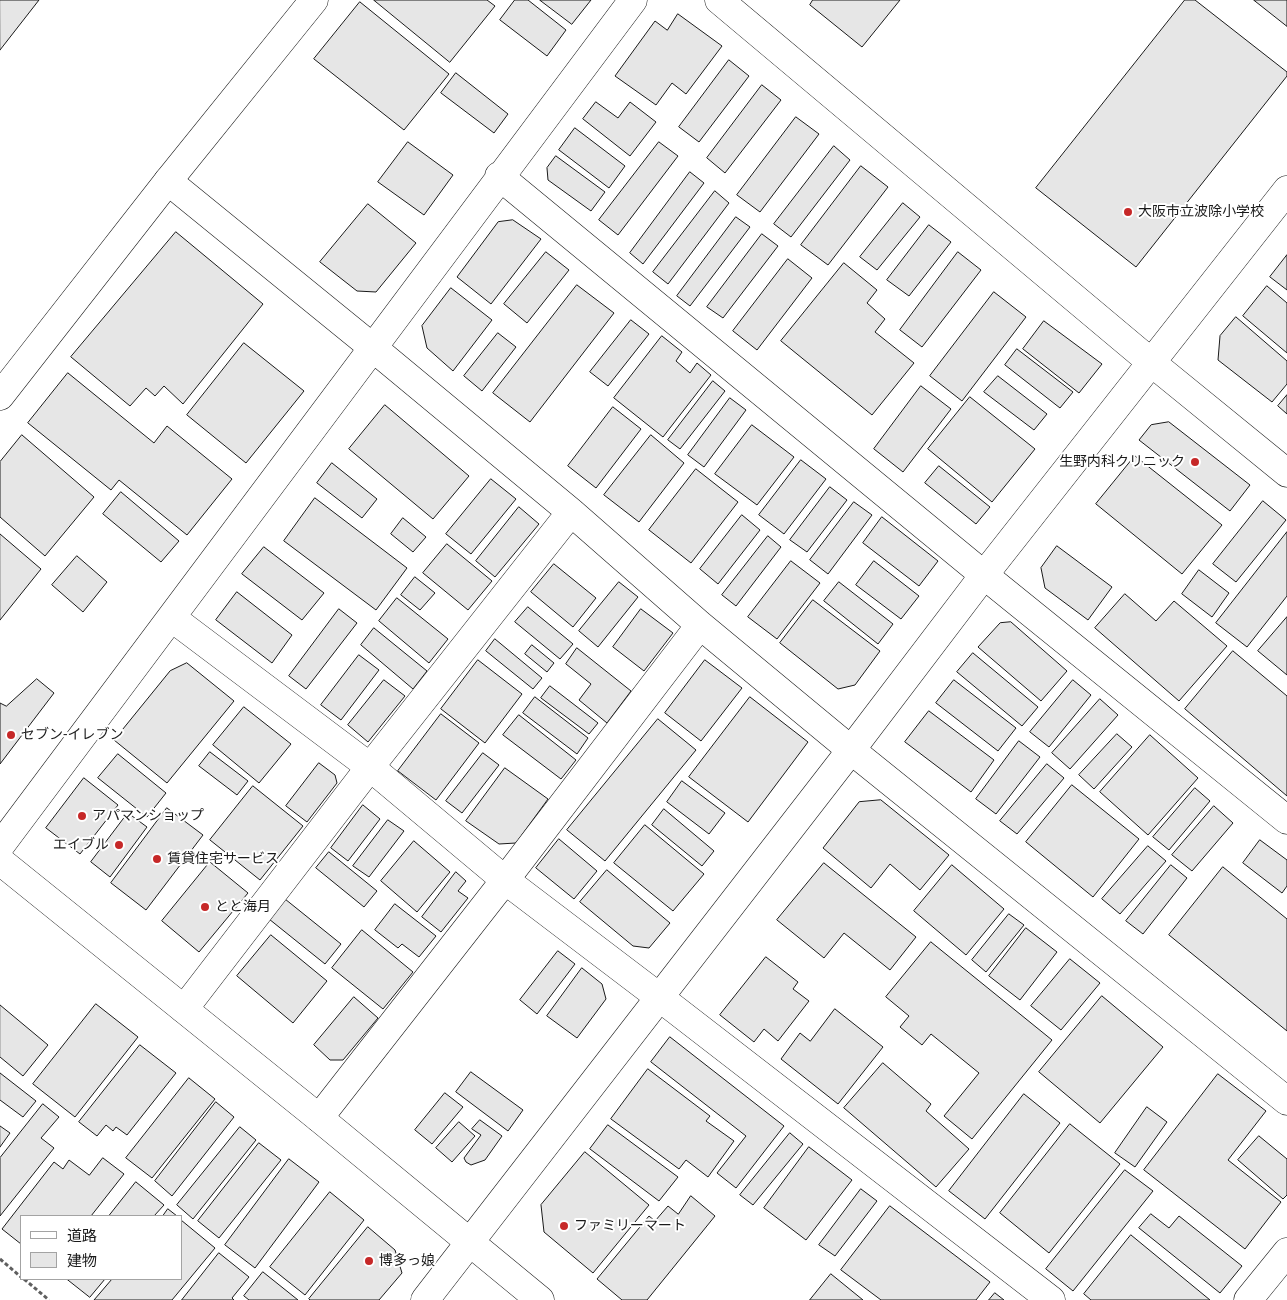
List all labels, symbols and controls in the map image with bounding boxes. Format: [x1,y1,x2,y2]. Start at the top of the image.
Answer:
place label: 大阪市立波除小学校 [1138,204,1264,220]
marker: 大阪市立波除小学校 [1122,206,1134,218]
place label: 生野内科クリニック [1059,454,1185,470]
marker: 生野内科クリニック [1189,456,1201,468]
place label: セブン-イレブン [21,727,124,743]
marker: セブン-イレブン [5,729,17,741]
place label: アパマンショップ [92,808,204,824]
marker: アパマンショップ [76,810,88,822]
place label: エイブル [53,837,109,853]
marker: エイブル [113,839,125,851]
place label: 賃貸住宅サービス [167,851,279,867]
marker: 賃貸住宅サービス [151,853,163,865]
place label: とと海月 [215,899,271,915]
marker: とと海月 [199,901,211,913]
legend [20,1215,182,1280]
place label: ファミリーマート [574,1218,686,1234]
marker: ファミリーマート [558,1220,570,1232]
text: 道路 [67,1225,97,1245]
text: 建物 [67,1250,97,1270]
place label: 博多っ娘 [379,1253,435,1269]
marker: 博多っ娘 [363,1255,375,1267]

